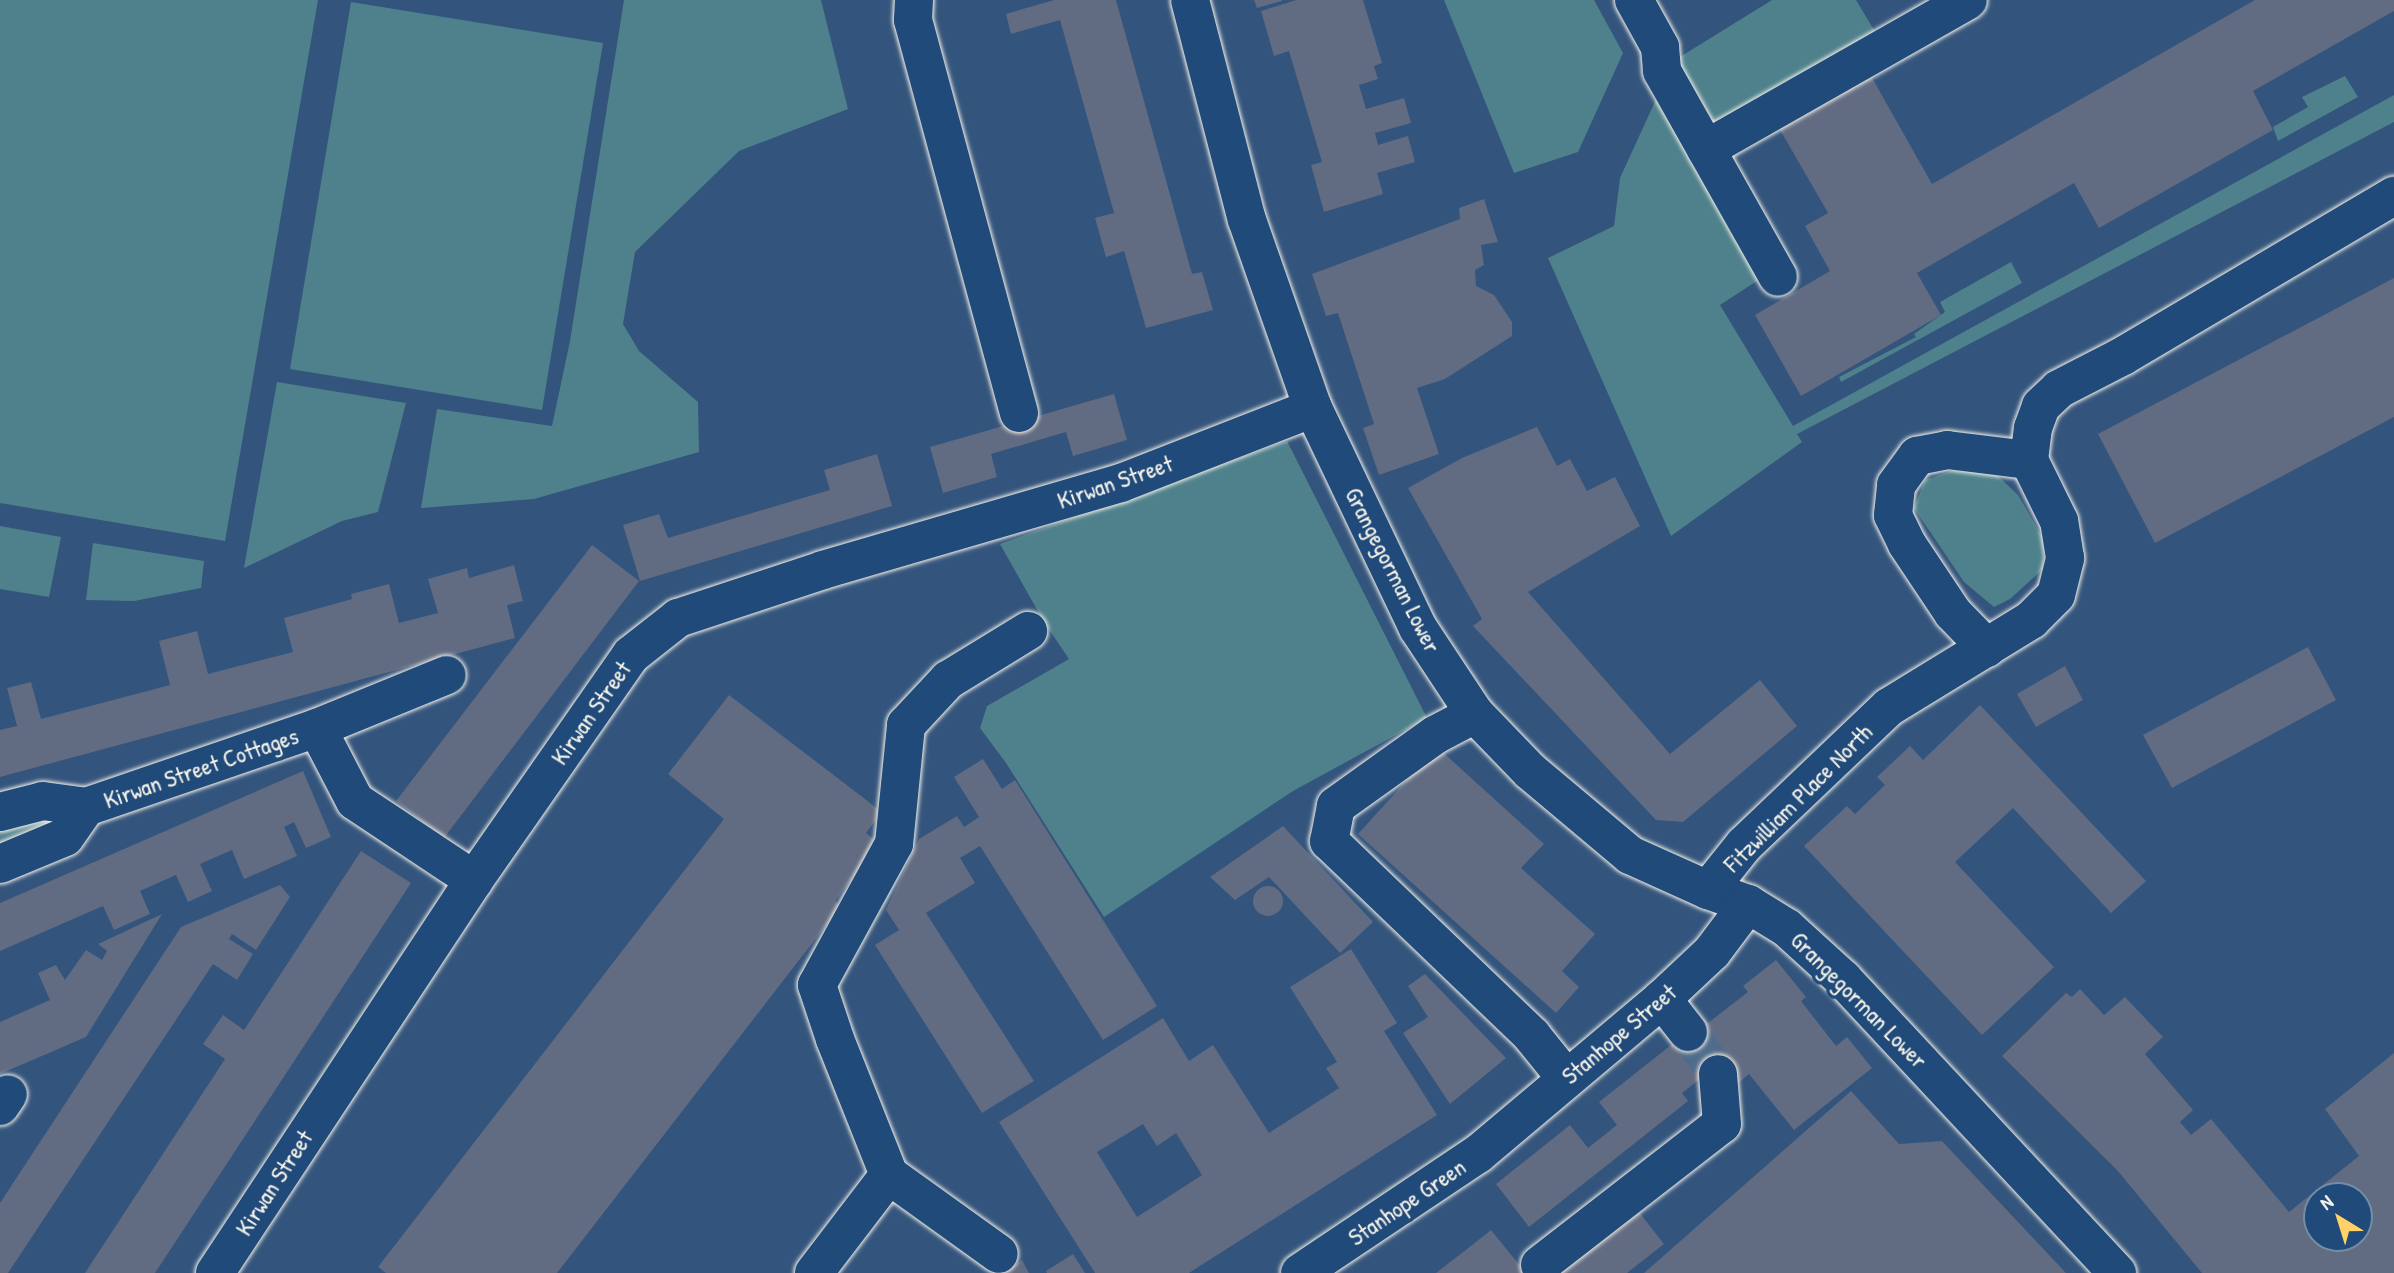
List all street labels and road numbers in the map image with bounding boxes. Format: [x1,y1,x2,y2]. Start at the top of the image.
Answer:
street label: Kirwan Street [1054,449,1176,515]
street label: Grangegorman Lower [1339,483,1447,657]
street label: Kirwan Street [545,656,637,770]
street label: Fitzwilliam Place North [1718,718,1878,878]
street label: Kirwan Street Cottages [100,721,302,815]
street label: Grangegorman Lower [1785,926,1933,1074]
street label: Stanhope Street [1556,978,1682,1090]
street label: Kirwan Street [229,1125,319,1241]
street label: Stanhope Green [1343,1152,1471,1252]

